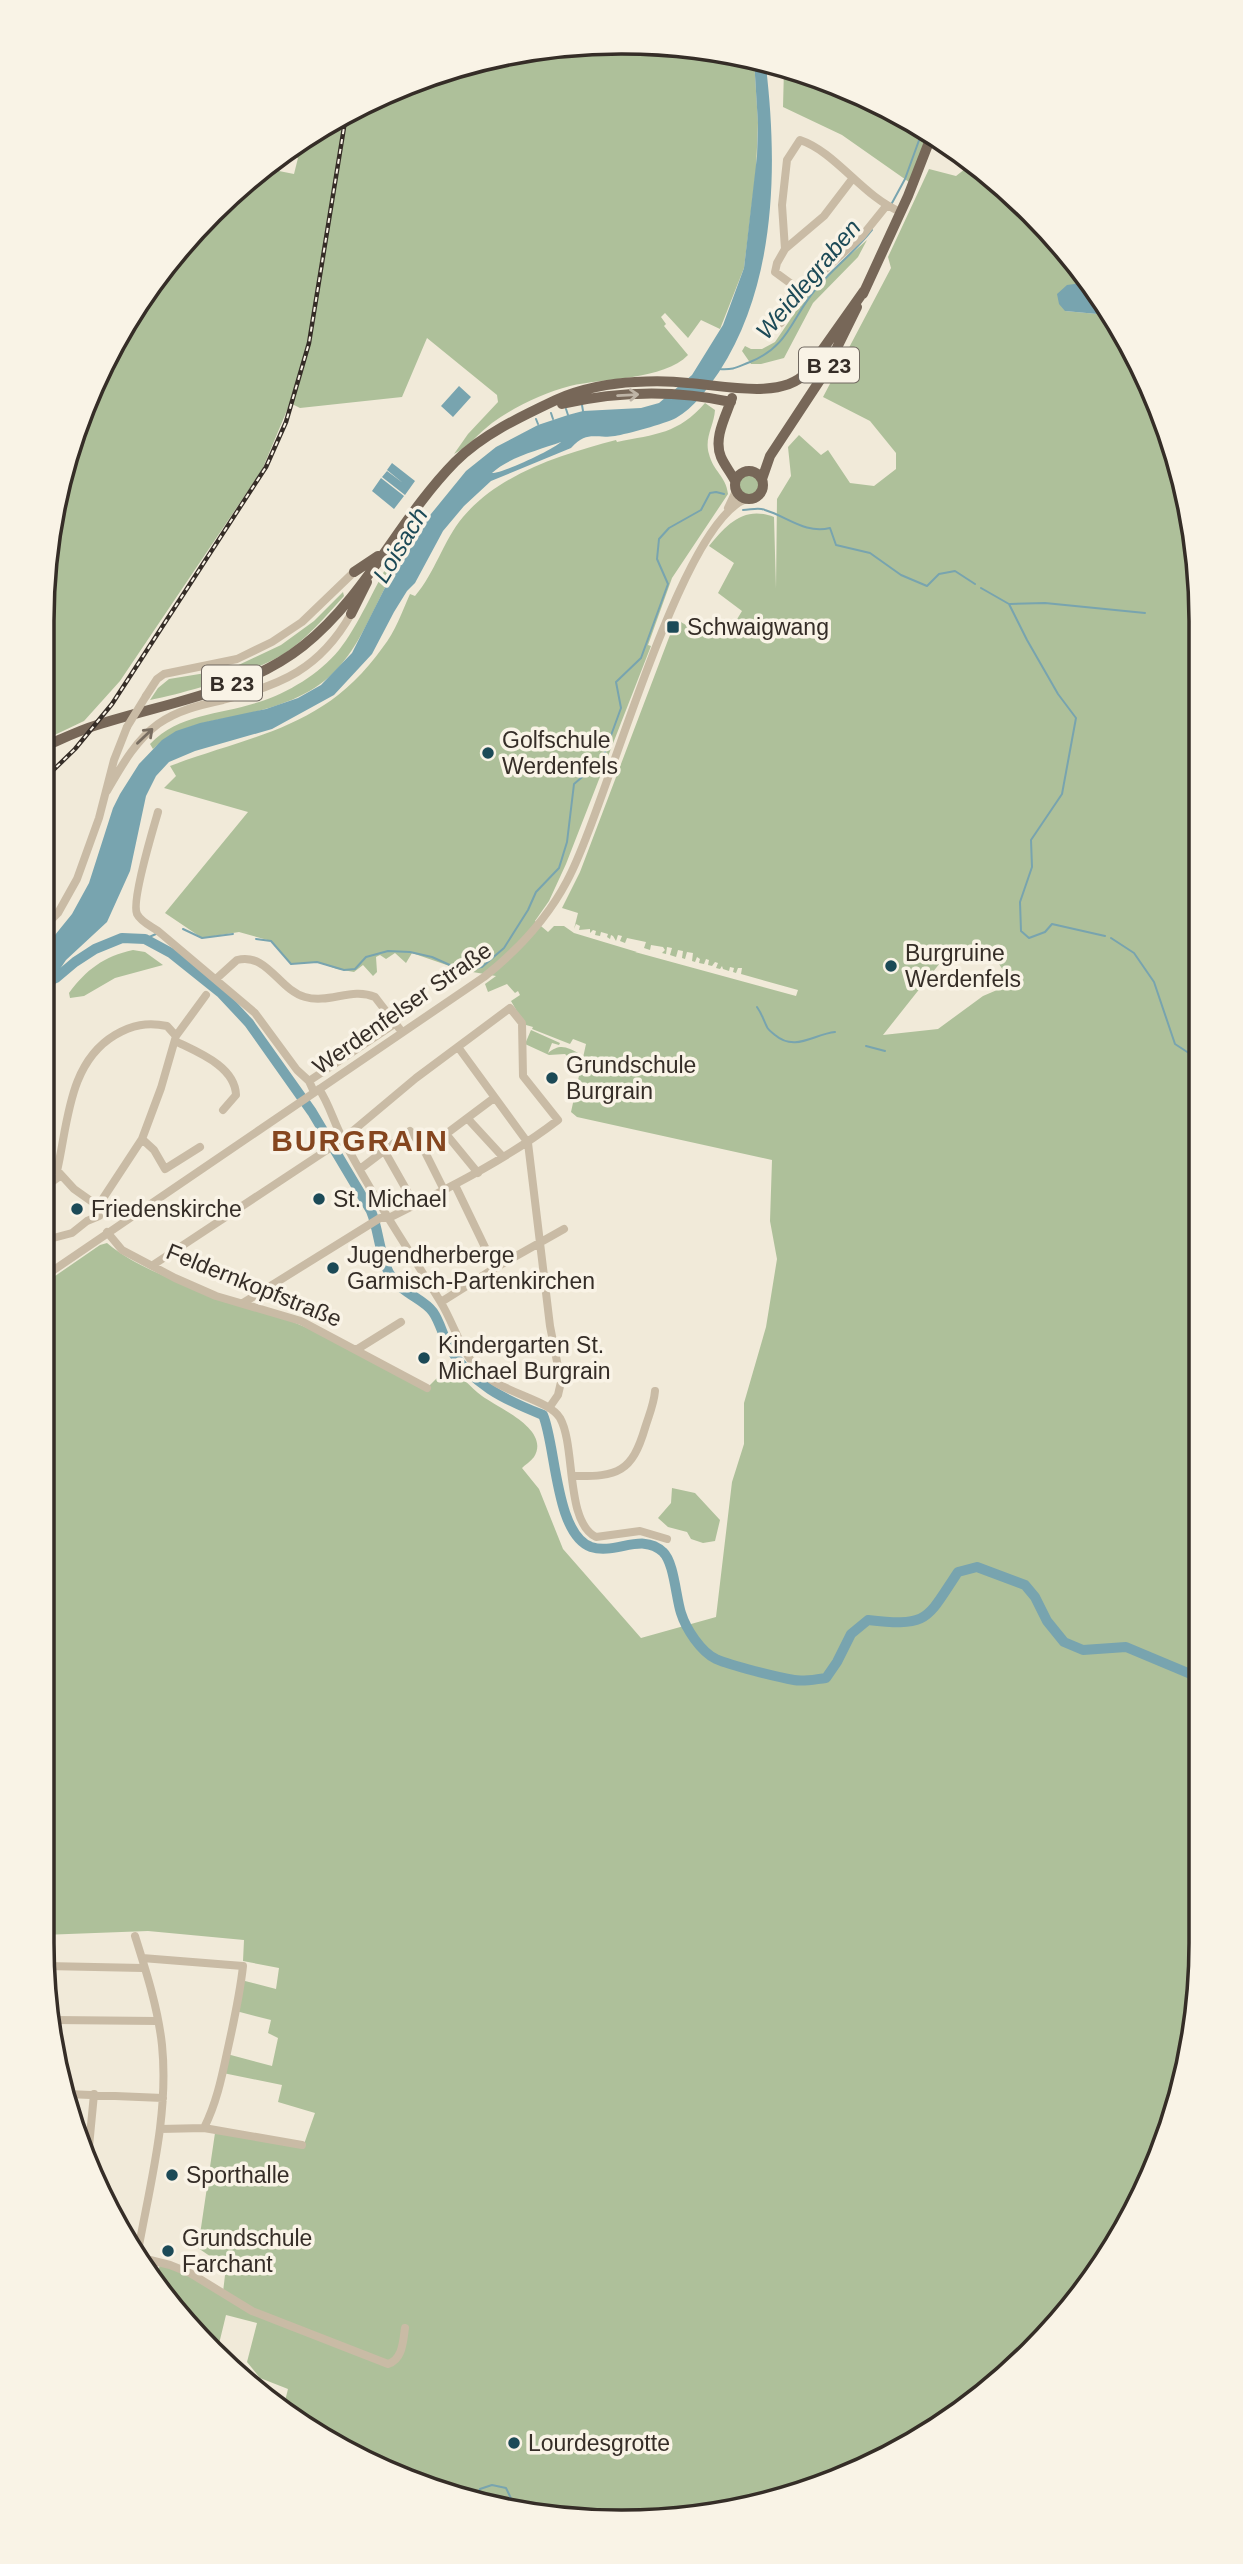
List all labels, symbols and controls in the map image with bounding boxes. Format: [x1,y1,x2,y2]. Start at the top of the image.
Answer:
water label: Weidlegraben [750,214,866,344]
road number: B 23 [799,348,859,382]
one-way arrow [616,388,639,401]
water label: Loisach [367,503,433,587]
place label: Schwaigwang [687,614,829,640]
marker: Schwaigwang [665,619,681,635]
road number: B 23 [202,666,262,700]
one-way arrow [137,727,154,744]
place label: Golfschule Werdenfels [502,727,618,779]
marker: Golfschule Werdenfels [480,745,496,761]
street label: Werdenfelser Straße [308,937,496,1079]
place label: Burgruine Werdenfels [905,940,1021,992]
marker: Burgruine Werdenfels [883,958,899,974]
place label: Grundschule Burgrain [566,1052,696,1104]
marker: Grundschule Burgrain [544,1070,560,1086]
district label: BURGRAIN [271,1124,449,1157]
place label: St. Michael [333,1186,447,1212]
marker: St. Michael [311,1191,327,1207]
place label: Friedenskirche [91,1196,242,1222]
marker: Friedenskirche [69,1201,85,1217]
street label: Feldernkopfstraße [163,1238,345,1332]
place label: Jugendherberge Garmisch-Partenkirchen [347,1242,595,1294]
marker: Jugendherberge Garmisch-Partenkirchen [325,1260,341,1276]
place label: Kindergarten St. Michael Burgrain [438,1332,611,1384]
marker: Kindergarten St. Michael Burgrain [416,1350,432,1366]
place label: Sporthalle [186,2162,290,2188]
marker: Sporthalle [164,2167,180,2183]
place label: Grundschule Farchant [182,2225,312,2277]
marker: Grundschule Farchant [160,2243,176,2259]
place label: Lourdesgrotte [528,2430,670,2456]
marker: Lourdesgrotte [506,2435,522,2451]

